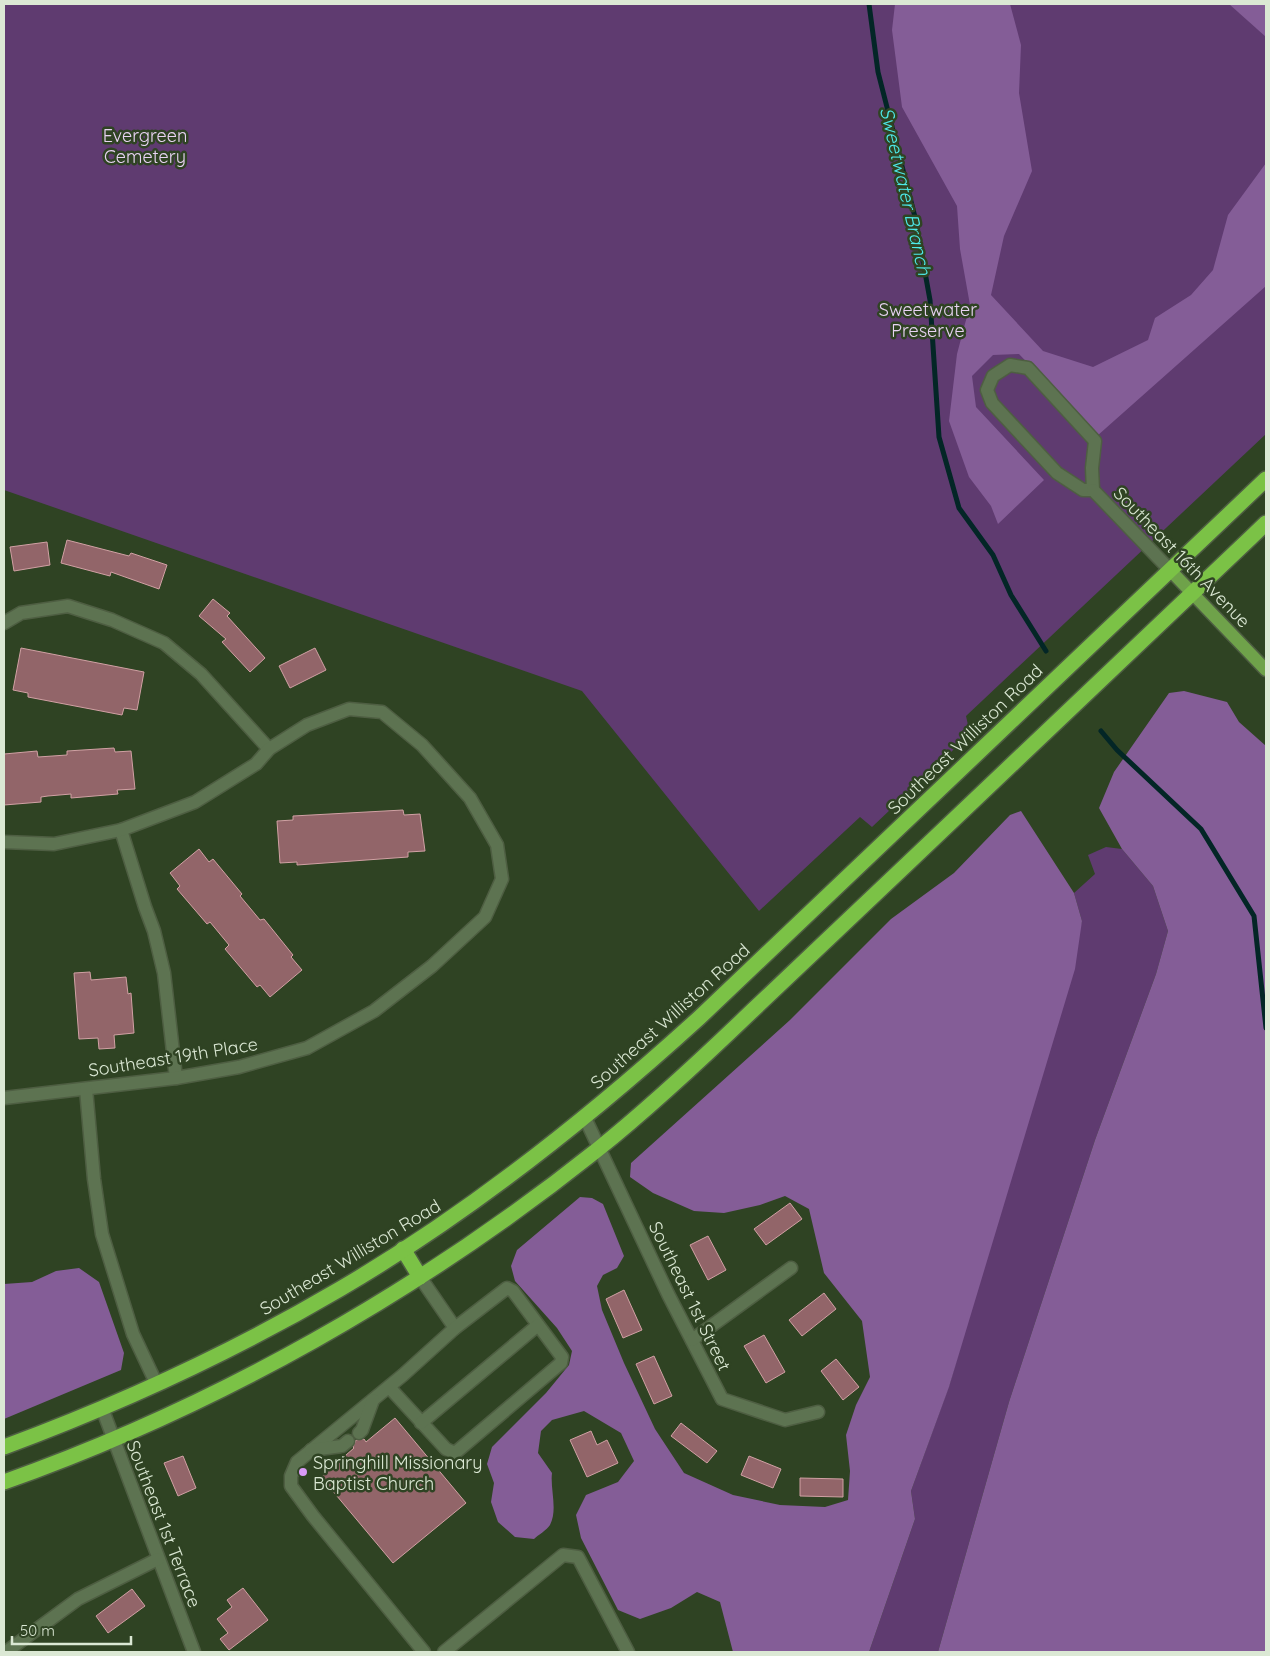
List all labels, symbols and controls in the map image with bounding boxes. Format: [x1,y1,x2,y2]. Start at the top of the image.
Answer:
water label: Sweetwater Branch [875,105,937,279]
park label: Evergreen Cemetery [103,124,187,168]
park label: Sweetwater Preserve [879,298,977,342]
street label: Southeast 16th Avenue [1109,482,1255,632]
street label: Southeast Williston Road [883,659,1047,819]
street label: Southeast Williston Road [585,938,755,1094]
street label: Southeast 19th Place [87,1032,259,1082]
street label: Southeast Williston Road [255,1194,445,1320]
street label: Southeast 1st Street [644,1217,736,1375]
street label: Southeast 1st Terrace [122,1437,206,1611]
place label: Springhill Missionary Baptist Church [313,1451,483,1495]
marker: Springhill Missionary Baptist Church [297,1466,309,1478]
scale bar [12,1614,131,1646]
text: 50 m [20,1621,55,1640]

